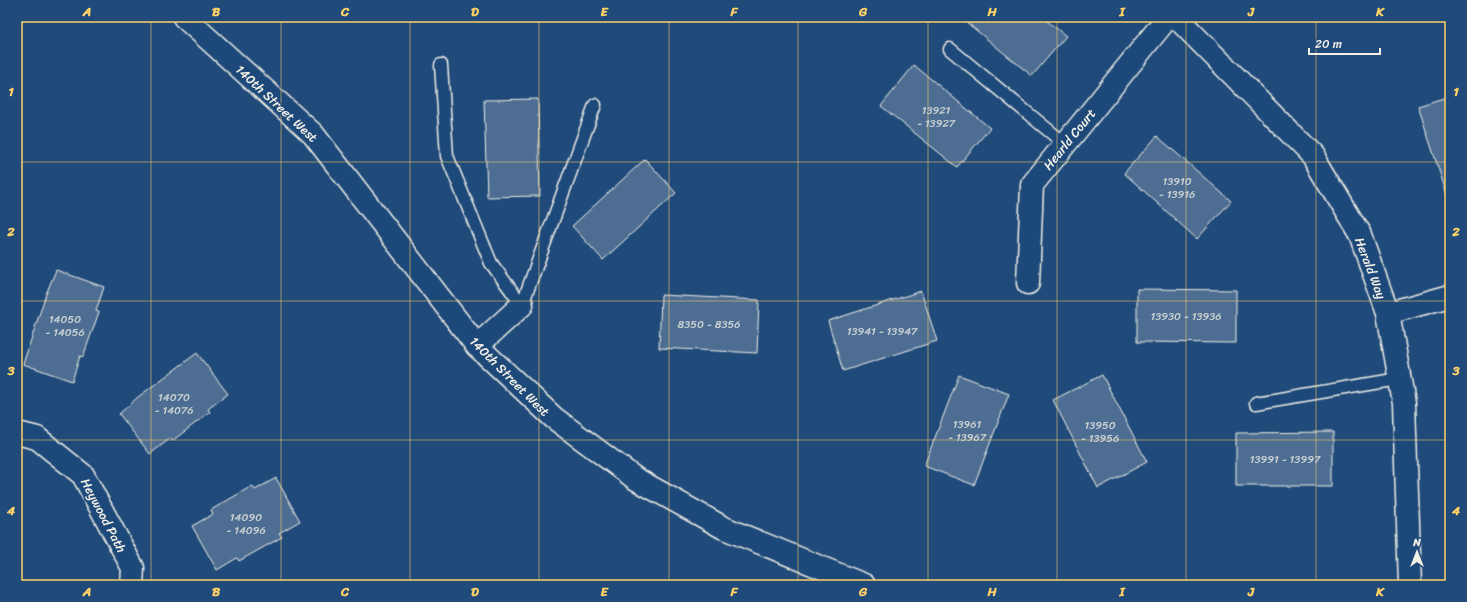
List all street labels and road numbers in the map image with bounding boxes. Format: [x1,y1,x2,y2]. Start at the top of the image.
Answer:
street label: 140th Street West [230,59,324,148]
street label: Hearld Court [1037,103,1102,175]
street label: Herald Way [1348,234,1393,303]
street label: 140th Street West [464,331,556,422]
street label: Heywood Path [74,474,133,557]

